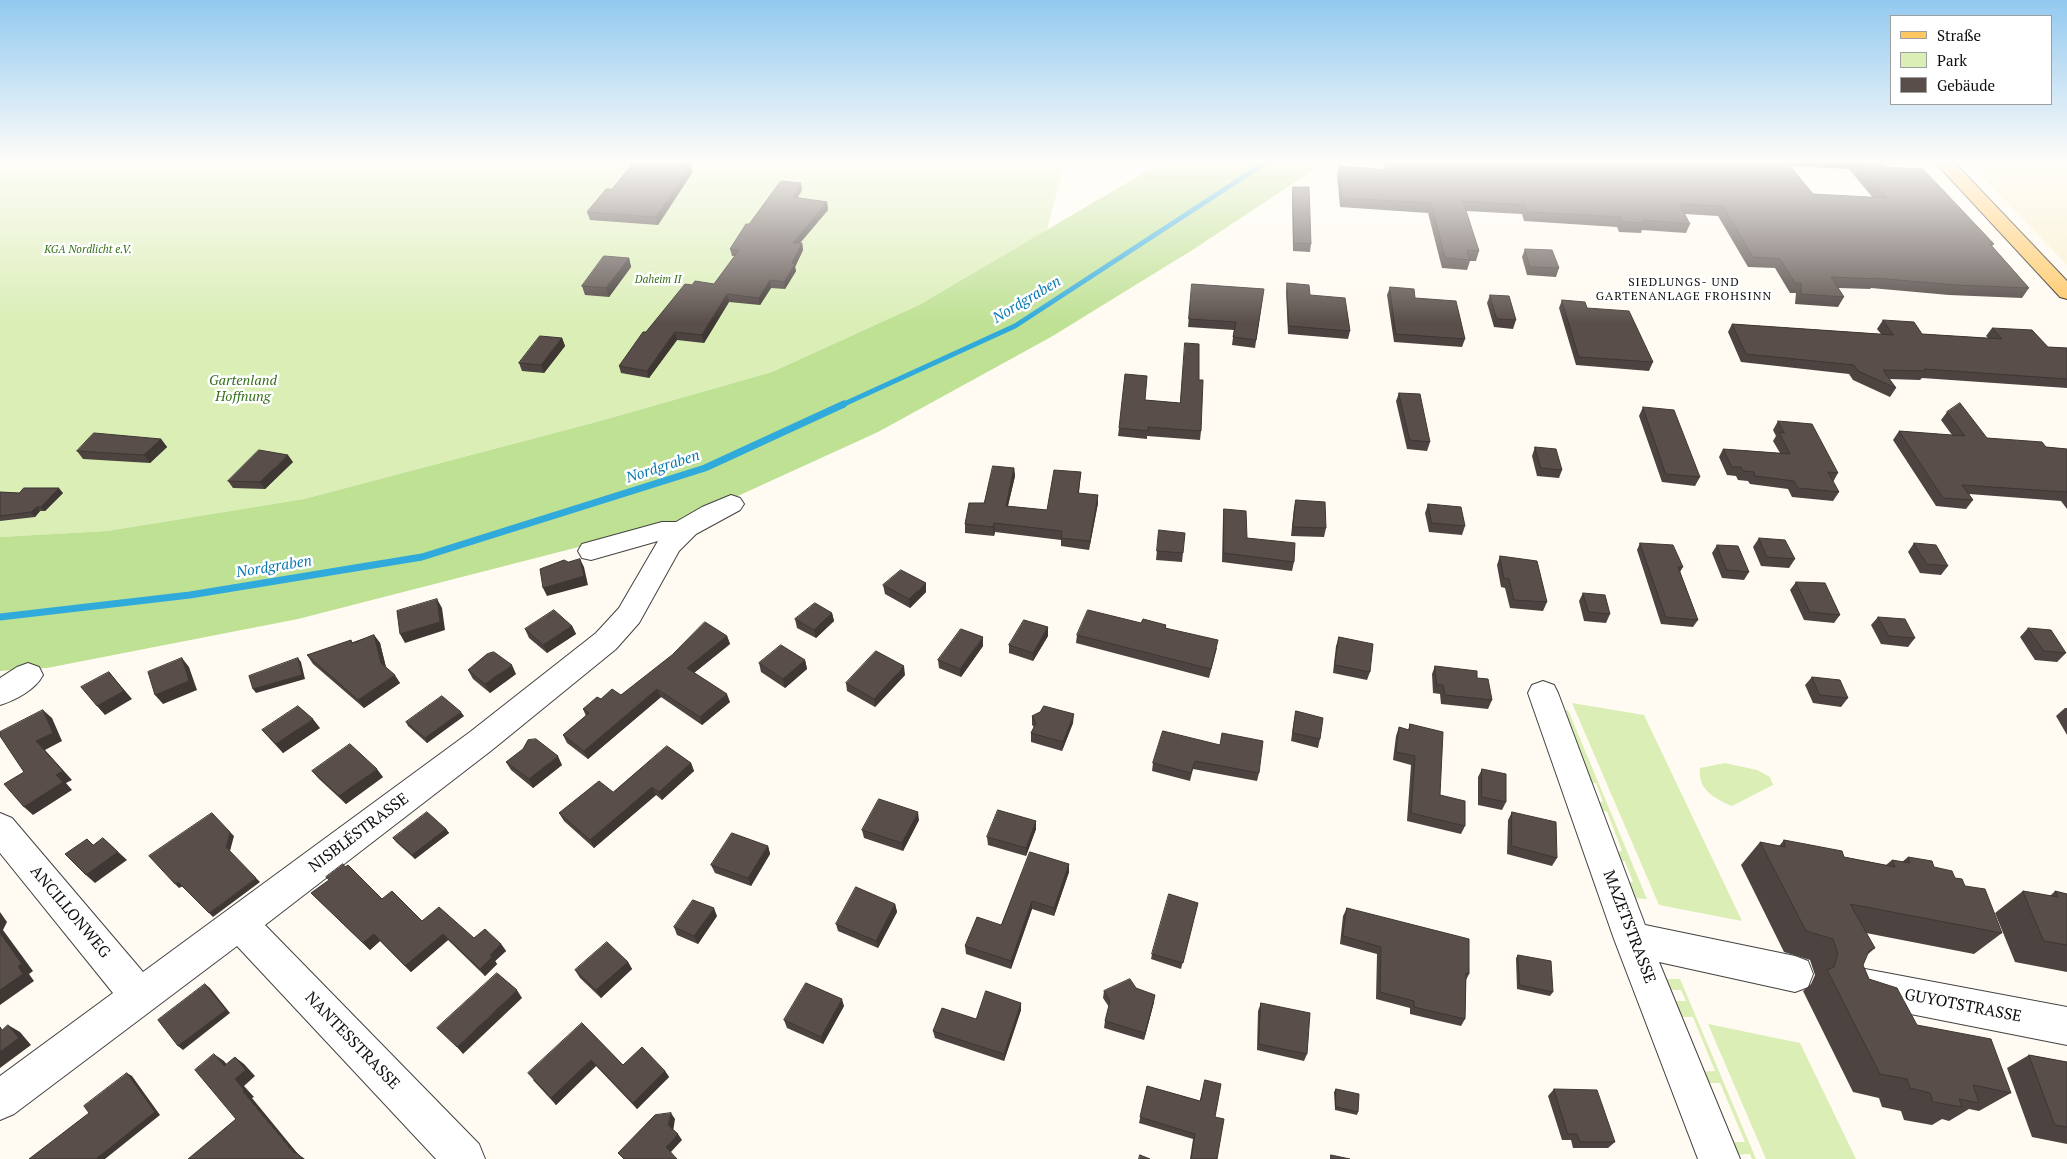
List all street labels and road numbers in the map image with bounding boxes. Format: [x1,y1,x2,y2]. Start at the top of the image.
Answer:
street label: NISBLÉSTRASSE [305,789,413,877]
street label: ANCILLONWEG [26,862,114,962]
street label: MAZETSTRASSE [1599,868,1659,986]
street label: GUYOTSTRASSE [1903,985,2023,1027]
street label: NANTESSTRASSE [301,988,403,1094]

